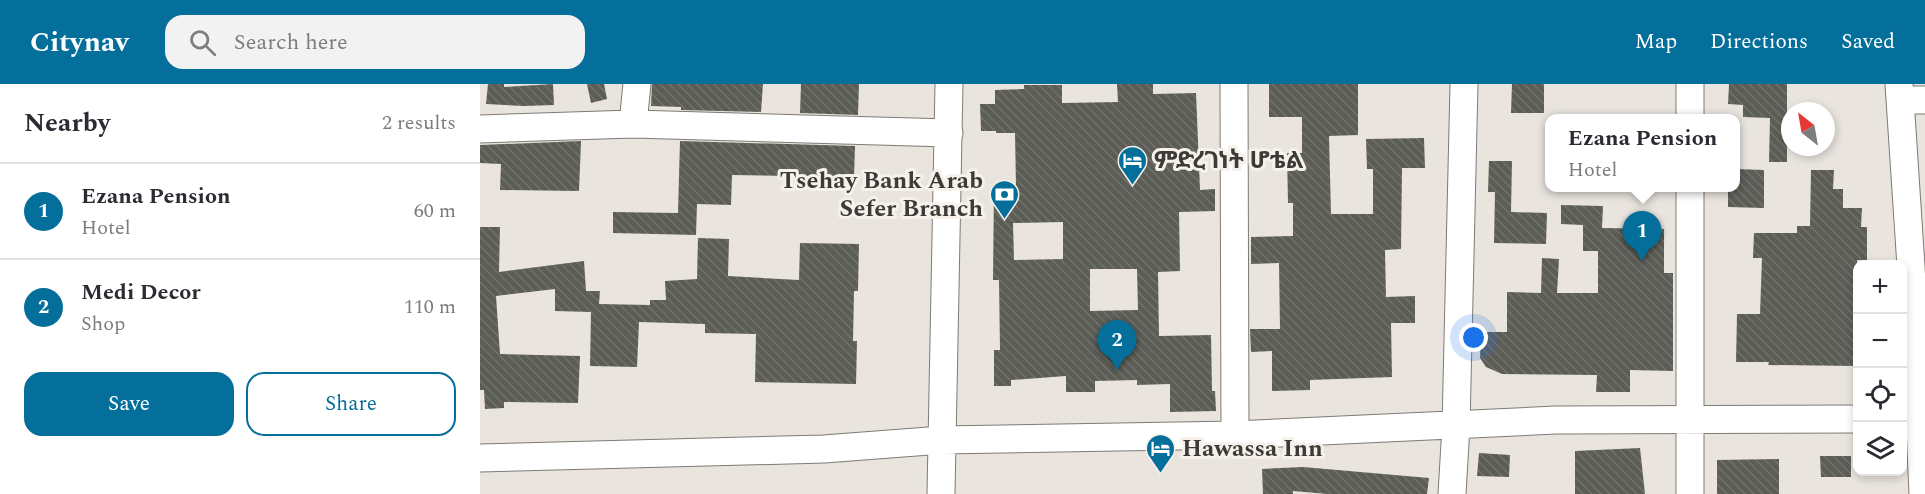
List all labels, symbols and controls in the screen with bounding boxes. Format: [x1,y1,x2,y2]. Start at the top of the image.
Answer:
search box [165,15,585,69]
text: Citynav [30,21,129,64]
icon: search [186,26,219,59]
text: Search here [234,26,348,59]
text: Map [1635,26,1677,58]
text: Directions [1710,26,1808,58]
text: Saved [1841,26,1895,58]
north arrow [1781,102,1835,156]
text: Nearby [24,103,110,143]
text: 2 results [382,108,456,138]
popup [1545,114,1740,192]
text: Ezana Pension [1568,122,1717,155]
place label: ምድረገነት ሆቴል [1154,143,1304,179]
hotel icon: ምድረገነት ሆቴል [1117,144,1149,186]
text: Hotel [1568,155,1617,185]
place label: Tsehay Bank Arab Sefer Branch [780,163,983,227]
bank icon: Tsehay Bank Arab Sefer Branch [988,178,1020,220]
text: Ezana Pension [81,180,231,213]
text: 1 [38,196,49,226]
text: 60 m [414,196,456,226]
pin: 1 [1622,212,1662,261]
text: Hotel [81,213,131,243]
map controls [1853,260,1907,476]
button: + [1853,260,1907,314]
text: Medi Decor [81,276,201,309]
text: 2 [38,292,49,322]
text: 110 m [404,292,456,322]
text: Shop [81,309,125,339]
button: − [1853,314,1907,368]
pin: 2 [1098,320,1136,370]
your location [1459,323,1488,352]
button: locate [1853,368,1907,422]
button: Save [24,372,234,436]
button: Share [246,372,456,436]
button: layers [1853,422,1907,476]
place label: Hawassa Inn [1182,431,1323,467]
hotel icon: Hawassa Inn [1145,432,1177,474]

